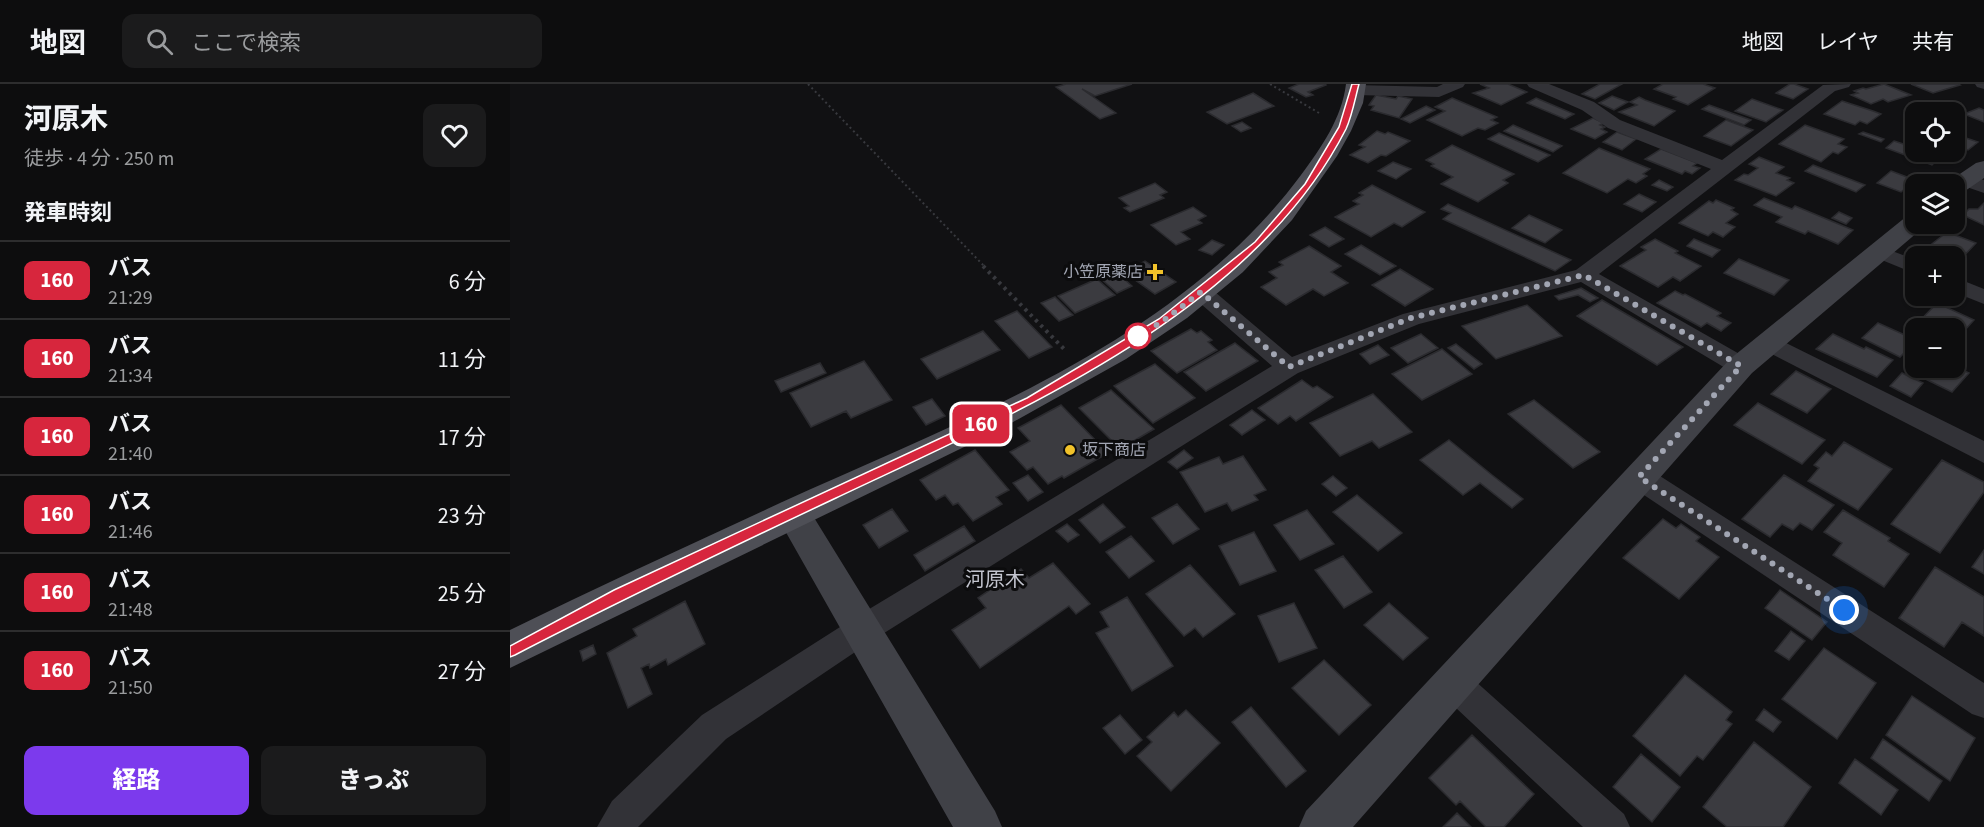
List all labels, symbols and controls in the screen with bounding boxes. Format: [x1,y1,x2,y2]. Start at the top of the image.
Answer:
search box [122,14,542,68]
text: 地図 [30,23,86,63]
icon: search [143,25,176,58]
text: ここで検索 [191,27,301,59]
text: 地図 [1742,27,1784,57]
text: レイヤ [1817,27,1879,57]
text: 共有 [1912,27,1954,57]
text: 河原木 [24,99,108,139]
map controls [1905,102,1965,378]
button: locate [1905,102,1965,162]
button: heart [423,104,486,167]
text: 徒歩 · 4 分 · 250 m [24,145,174,173]
button: layers [1905,174,1965,234]
text: 発車時刻 [24,197,112,229]
button: + [1905,246,1965,306]
text: バス [108,252,152,284]
place label: 小笠原薬店 [1063,261,1143,283]
text: 160 [40,265,74,295]
marker: 小笠原薬店 [1148,265,1162,279]
text: 6 分 [449,266,486,298]
text: 21:29 [108,284,153,312]
button: − [1905,318,1965,378]
unlabelled marker [1125,323,1151,349]
text: バス [108,330,152,362]
text: 160 [40,343,74,373]
text: 11 分 [438,344,486,376]
text: 21:34 [108,362,153,390]
line badge: 160 [946,404,1016,444]
text: バス [108,408,152,440]
text: 160 [964,409,998,439]
text: 160 [40,421,74,451]
text: 17 分 [438,422,486,454]
place label: 坂下商店 [1082,439,1146,461]
text: 21:40 [108,440,153,468]
marker: 坂下商店 [1063,443,1077,457]
text: バス [108,486,152,518]
text: 160 [40,499,74,529]
text: 23 分 [438,500,486,532]
text: 21:46 [108,518,153,546]
text: バス [108,564,152,596]
district label: 河原木 [965,566,1025,594]
text: 160 [40,577,74,607]
text: 25 分 [438,578,486,610]
your location [1829,595,1859,625]
text: 21:48 [108,596,153,624]
text: バス [108,642,152,674]
text: 160 [40,655,74,685]
text: 27 分 [438,656,486,688]
text: 21:50 [108,674,153,702]
button: 経路 [24,746,249,815]
button: きっぷ [261,746,486,815]

